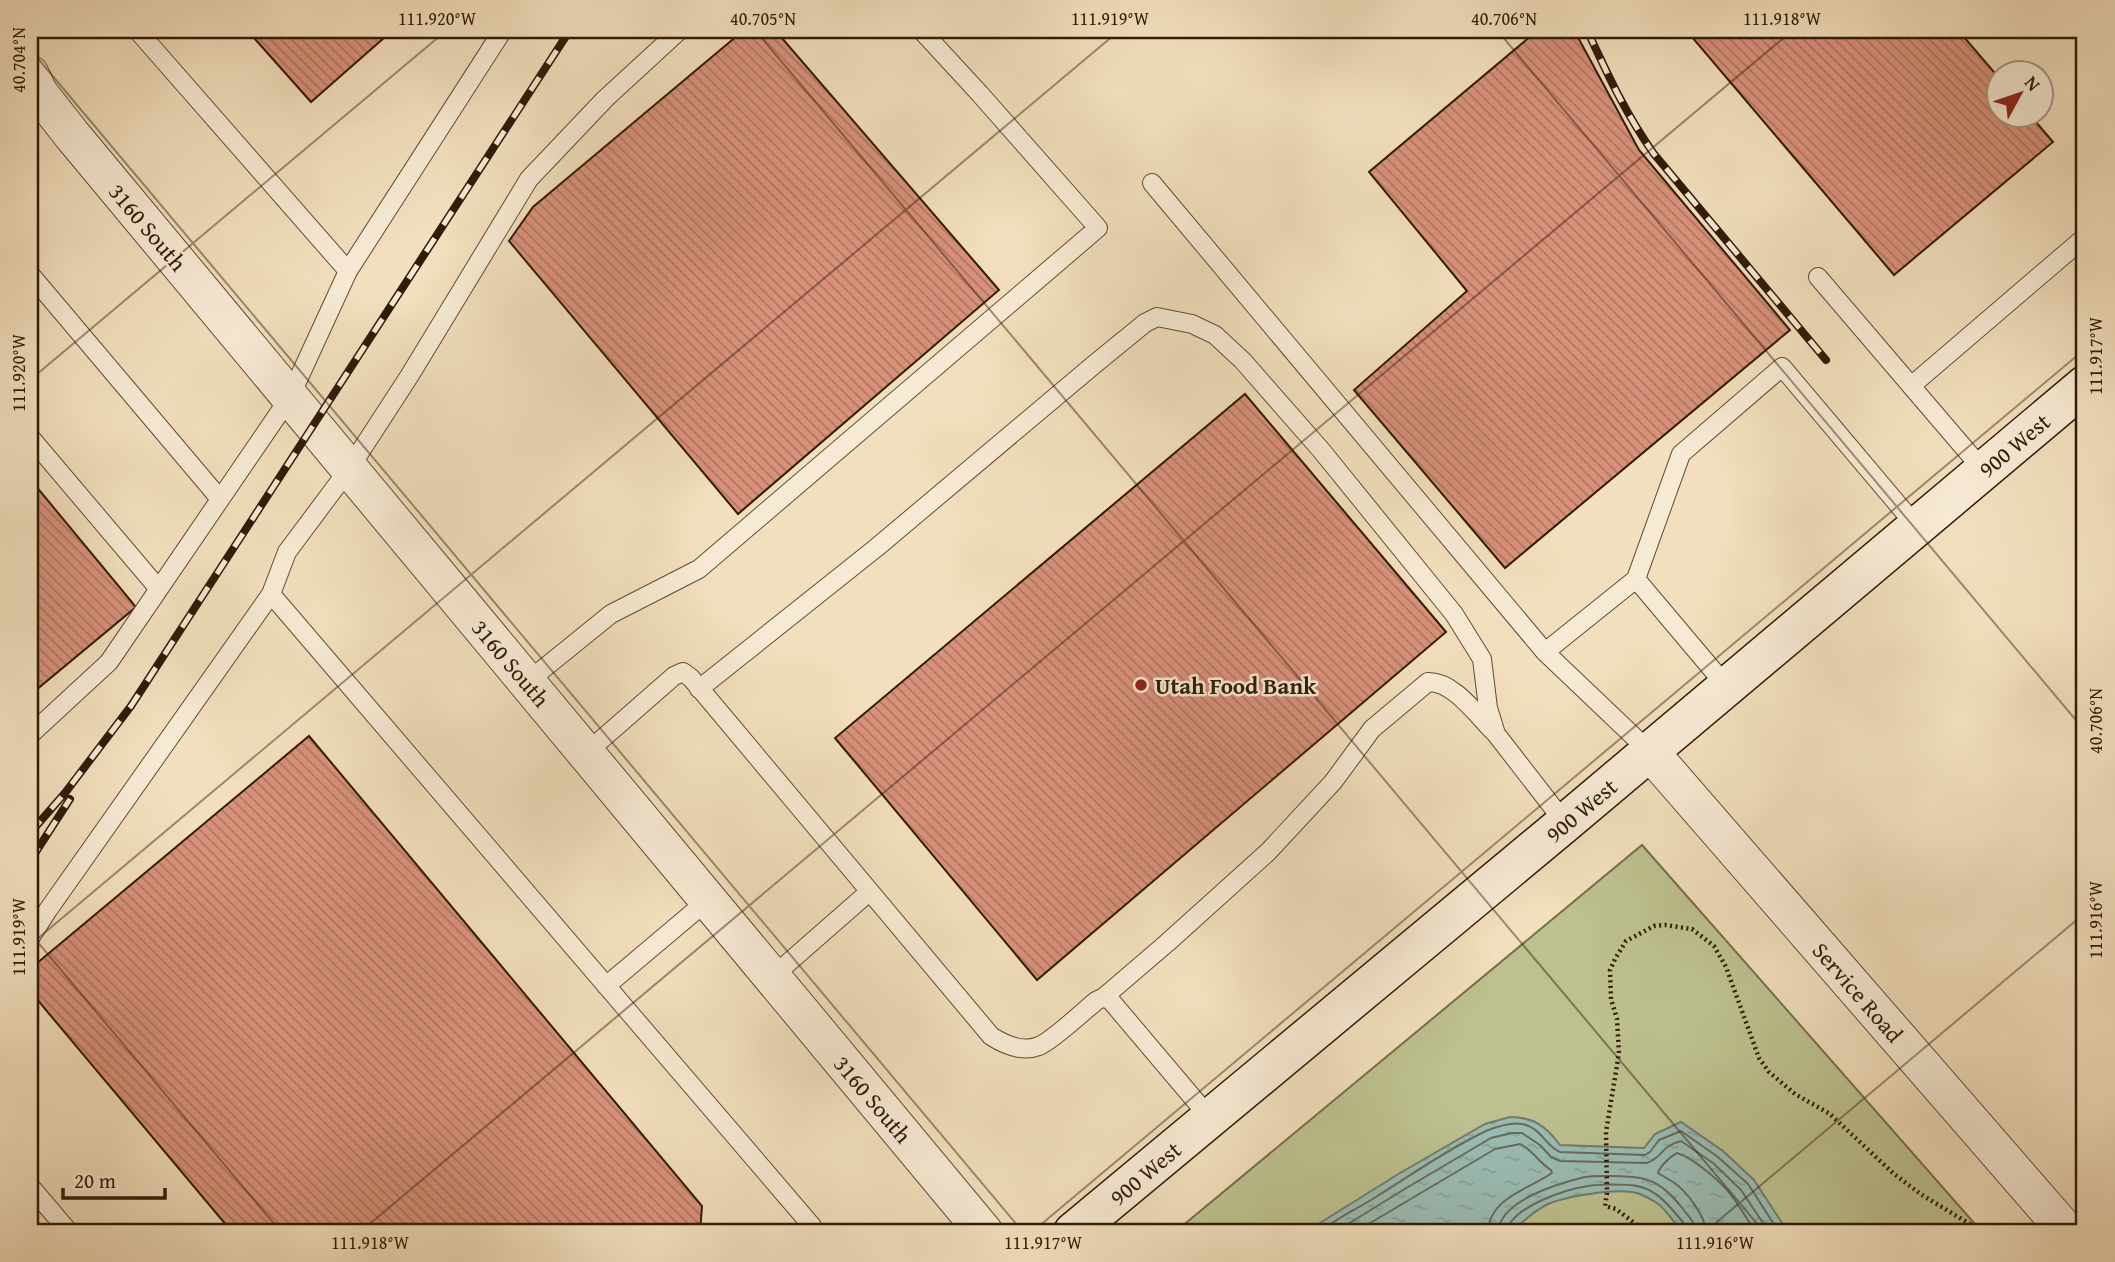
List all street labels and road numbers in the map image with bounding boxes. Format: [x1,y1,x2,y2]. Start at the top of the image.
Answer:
street label: 3160 South [101,176,195,278]
street label: 900 West [1971,405,2057,485]
street label: 3160 South [464,612,558,714]
street label: 900 West [1538,770,1624,850]
street label: Service Road [1805,935,1911,1050]
street label: 3160 South [826,1048,920,1150]
street label: 900 West [1102,1133,1188,1213]

